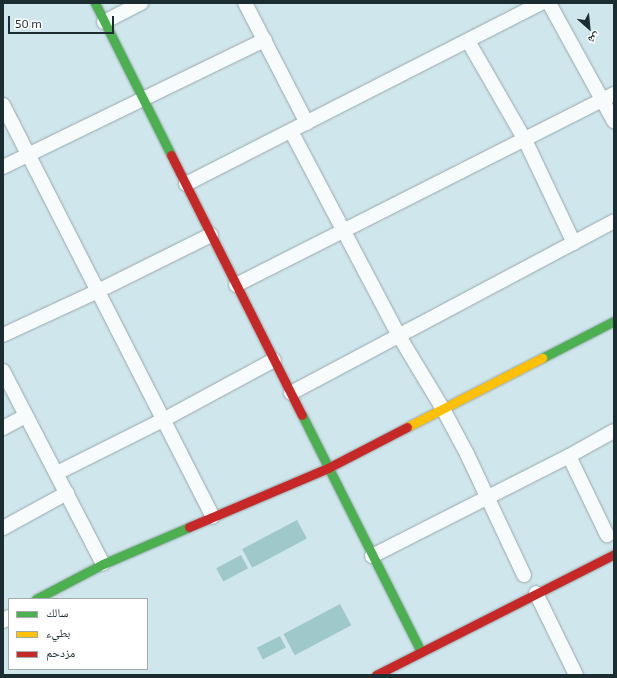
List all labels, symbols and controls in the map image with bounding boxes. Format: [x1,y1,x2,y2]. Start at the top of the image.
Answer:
scale bar [10,8,116,34]
north arrow [569,8,609,48]
text: 50 m [15,16,42,30]
text: ش [587,31,603,48]
legend [8,598,148,670]
text: سالك [46,605,68,619]
text: بطيء [46,625,70,639]
text: مزدحم [46,645,75,659]

